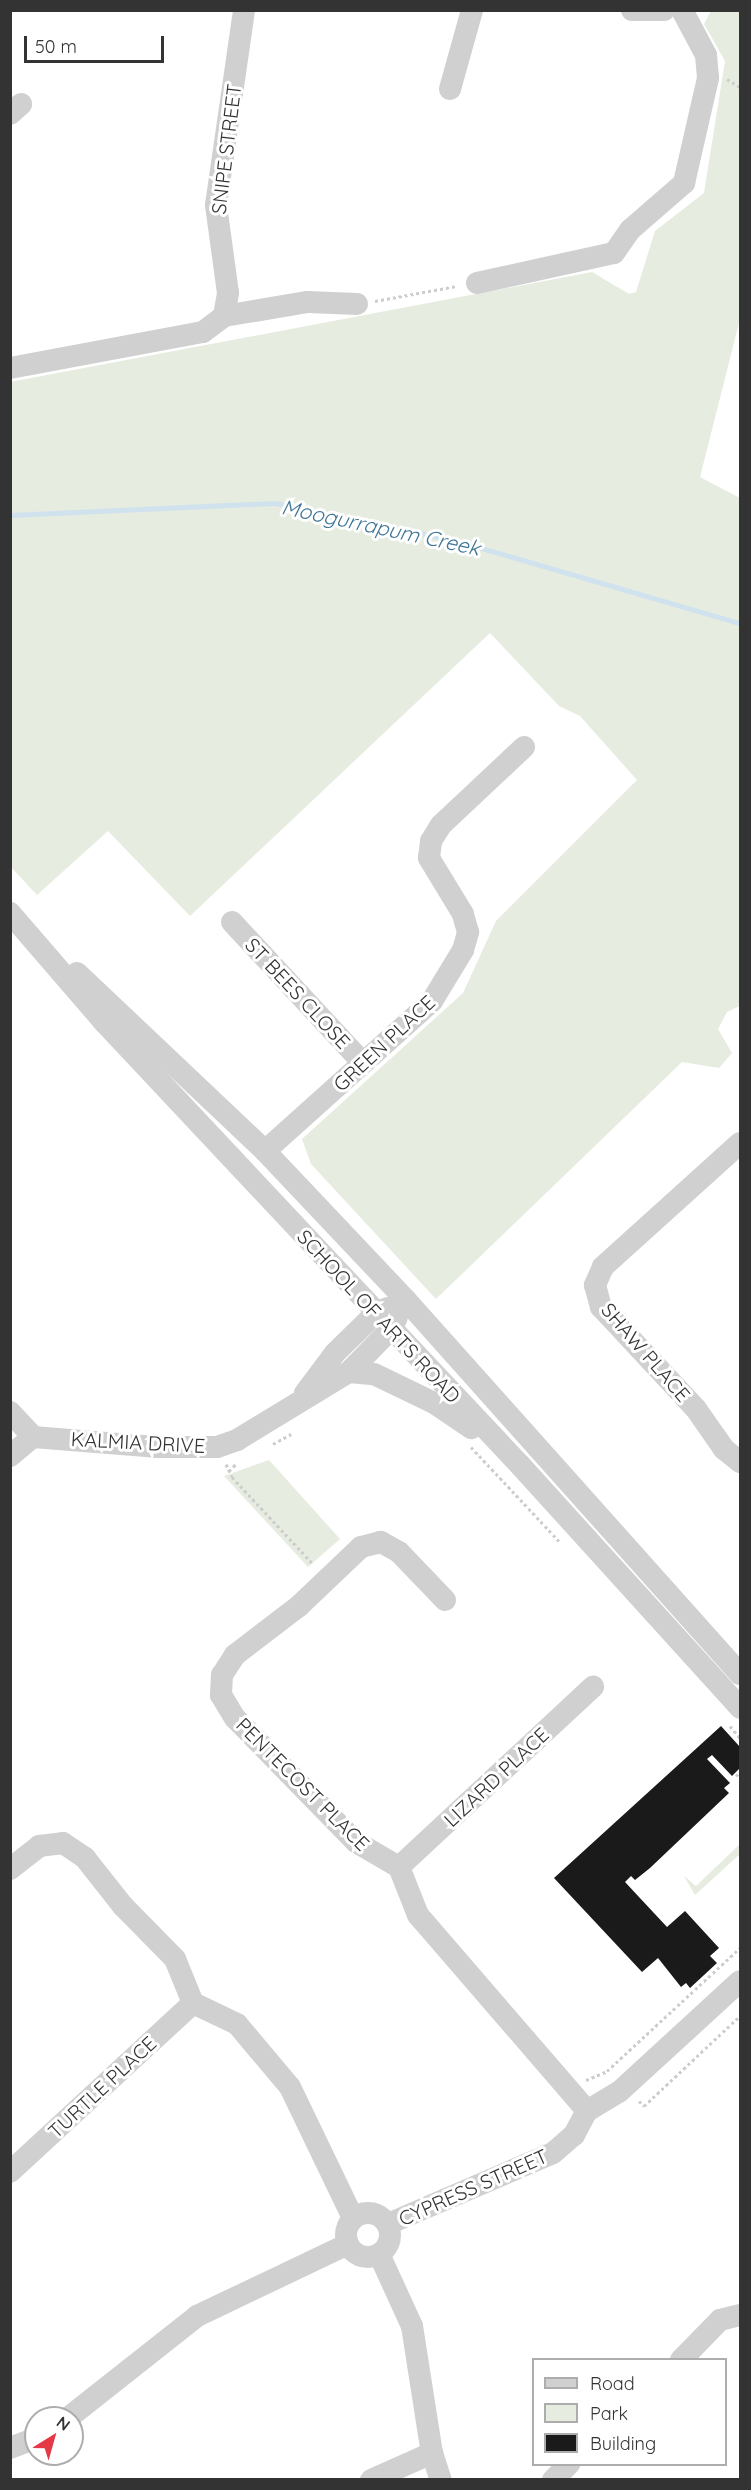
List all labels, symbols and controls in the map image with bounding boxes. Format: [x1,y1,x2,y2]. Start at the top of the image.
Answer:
scale bar [27,24,166,62]
text: 50 m [35,35,77,58]
street label: SNIPE STREET [206,82,246,216]
water label: Moogurrapum Creek [280,494,482,560]
street label: ST BEES CLOSE [241,933,355,1053]
street label: GREEN PLACE [328,990,440,1096]
street label: SCHOOL OF ARTS ROAD [292,1224,466,1408]
street label: SHAW PLACE [597,1298,695,1406]
street label: KALMIA DRIVE [70,1426,206,1458]
street label: PENTECOST PLACE [231,1712,375,1856]
street label: LIZARD PLACE [439,1722,553,1832]
street label: TURTLE PLACE [43,2031,161,2143]
street label: CYPRESS STREET [395,2143,551,2231]
legend [532,2358,727,2466]
text: Road [590,2372,635,2395]
text: Park [590,2402,628,2425]
north arrow [24,2406,84,2466]
text: N [53,2412,74,2435]
text: Building [590,2432,656,2455]

